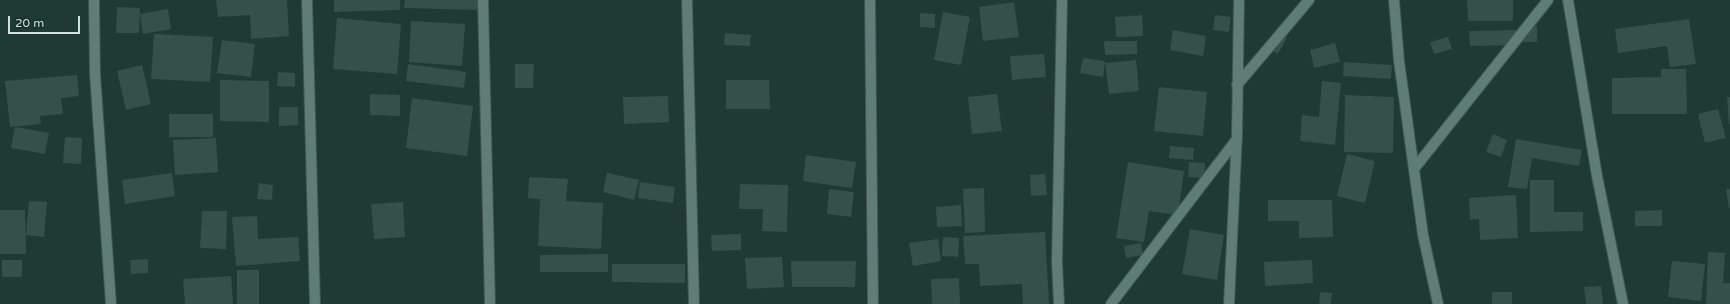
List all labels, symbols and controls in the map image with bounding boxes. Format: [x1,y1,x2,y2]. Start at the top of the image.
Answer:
scale bar [10,8,82,34]
text: 20 m [15,16,44,30]

